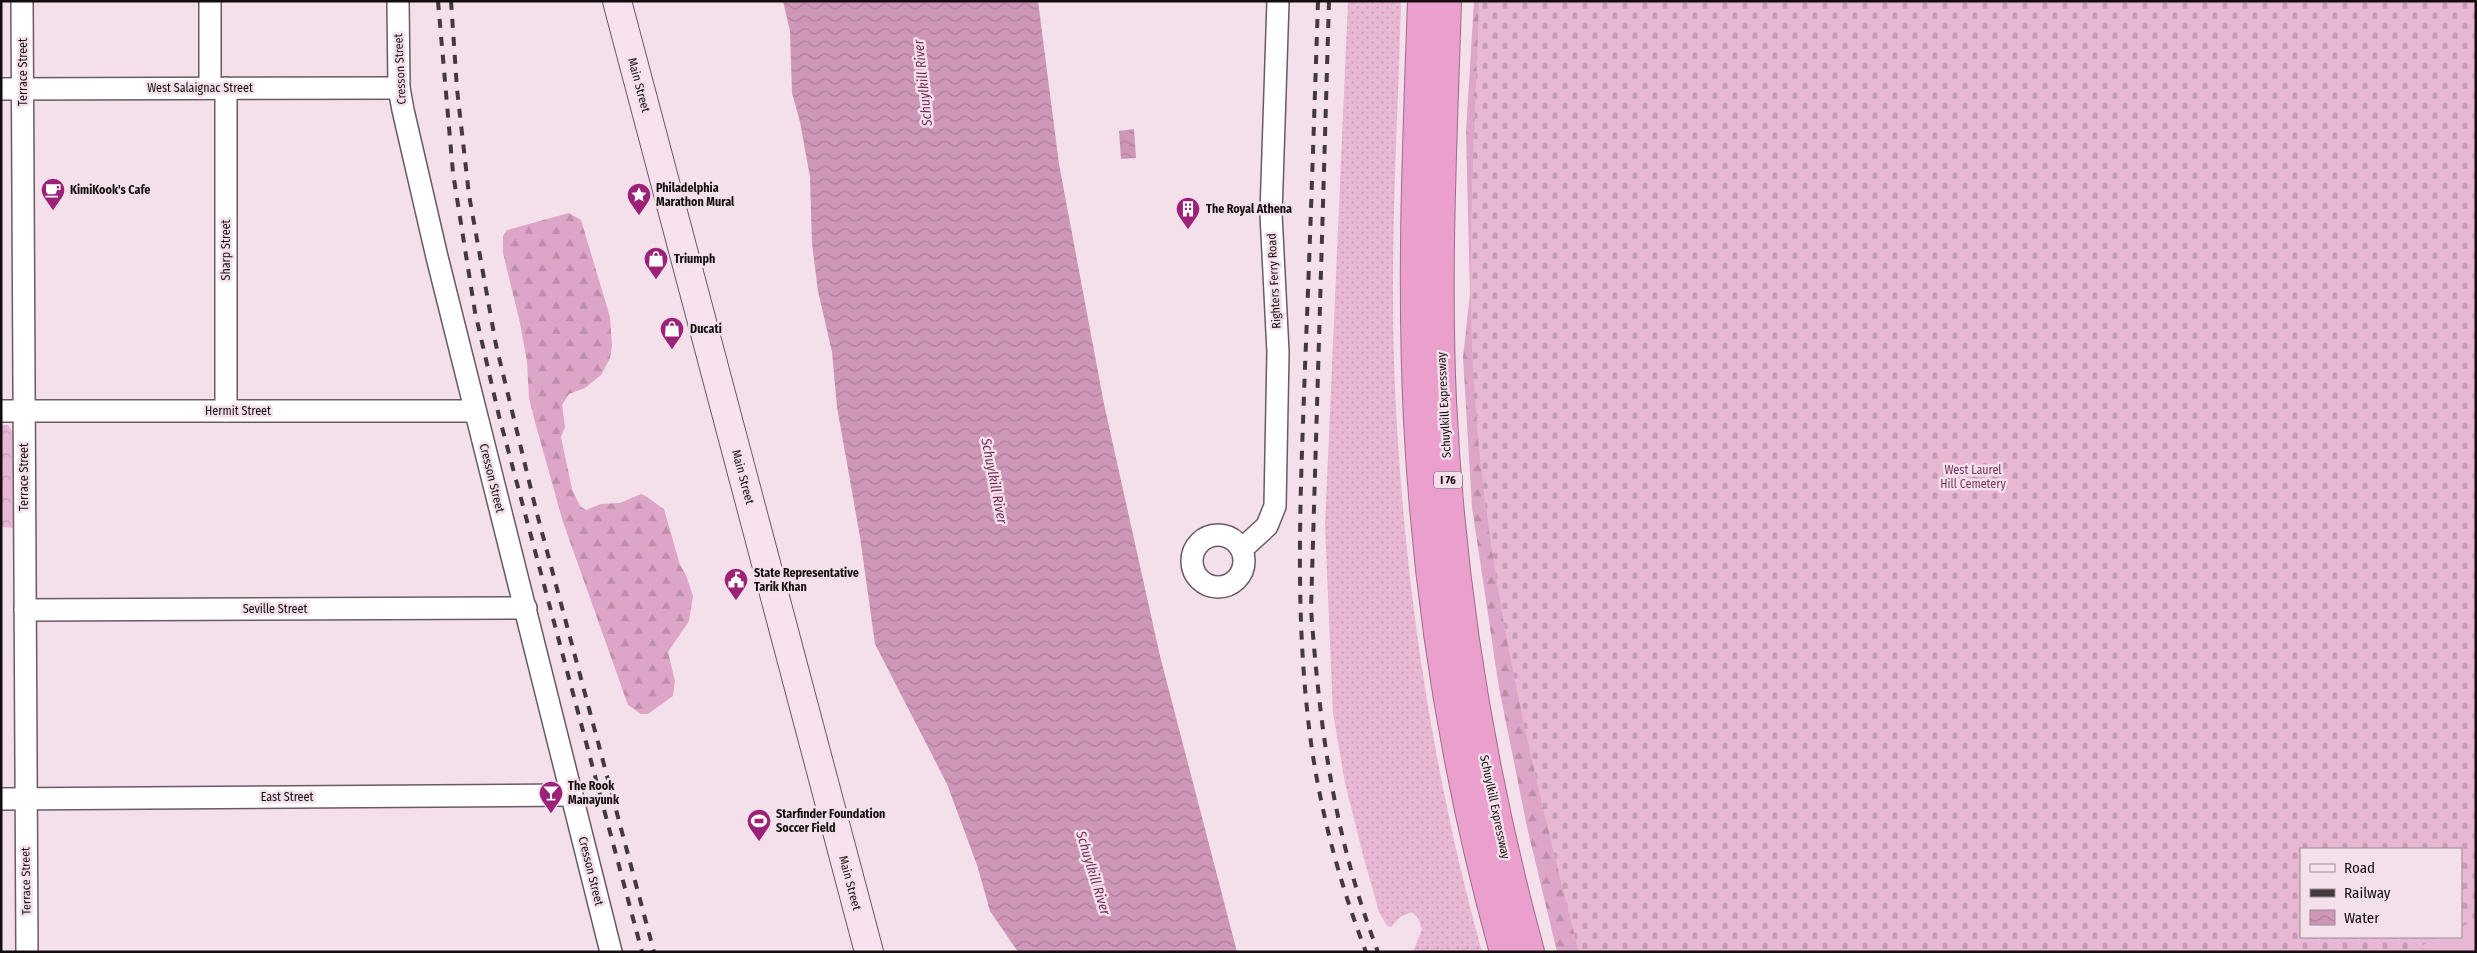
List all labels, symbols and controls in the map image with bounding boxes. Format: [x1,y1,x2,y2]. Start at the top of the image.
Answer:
street label: Cresson Street [391,33,409,105]
street label: Terrace Street [16,38,30,106]
water label: Schuylkill River [910,38,936,128]
street label: Main Street [625,56,653,114]
street label: West Salaignac Street [147,81,253,95]
cafe icon: KimiKook's Cafe [40,177,66,211]
place label: Philadelphia Marathon Mural [656,181,735,209]
place icon: Philadelphia Marathon Mural [626,182,652,216]
place label: KimiKook's Cafe [70,183,150,197]
building icon: The Royal Athena [1175,196,1201,230]
place label: The Royal Athena [1206,202,1292,216]
street label: Sharp Street [219,219,233,281]
street label: Righters Ferry Road [1265,233,1283,329]
shop icon: Triumph [643,246,669,280]
place label: Triumph [674,252,715,266]
shop icon: Ducati [659,316,685,350]
place label: Ducati [690,322,722,336]
street label: Schuylkill Expressway [1434,351,1454,458]
street label: Hermit Street [205,404,271,418]
water label: Schuylkill River [977,436,1011,526]
street label: Cresson Street [477,442,507,514]
street label: Terrace Street [17,443,31,511]
street label: Main Street [729,448,757,506]
park label: West Laurel Hill Cemetery [1940,463,2006,491]
road number: I 76 [1434,472,1462,488]
place label: State Representative Tarik Khan [754,566,859,594]
public building icon: State Representative Tarik Khan [723,567,749,601]
street label: Seville Street [243,602,307,616]
street label: Schuylkill Expressway [1477,754,1513,861]
place label: The Rook Manayunk [568,779,620,807]
bar icon: The Rook Manayunk [538,780,564,814]
street label: East Street [261,790,313,804]
place label: Starfinder Foundation Soccer Field [776,807,885,835]
sports icon: Starfinder Foundation Soccer Field [746,808,772,842]
water label: Schuylkill River [1072,828,1114,918]
street label: Cresson Street [576,835,606,907]
street label: Terrace Street [18,847,34,915]
legend [2300,848,2462,938]
street label: Main Street [836,854,864,912]
text: Road [2344,859,2375,877]
text: Railway [2344,884,2391,902]
text: Water [2344,909,2380,927]

